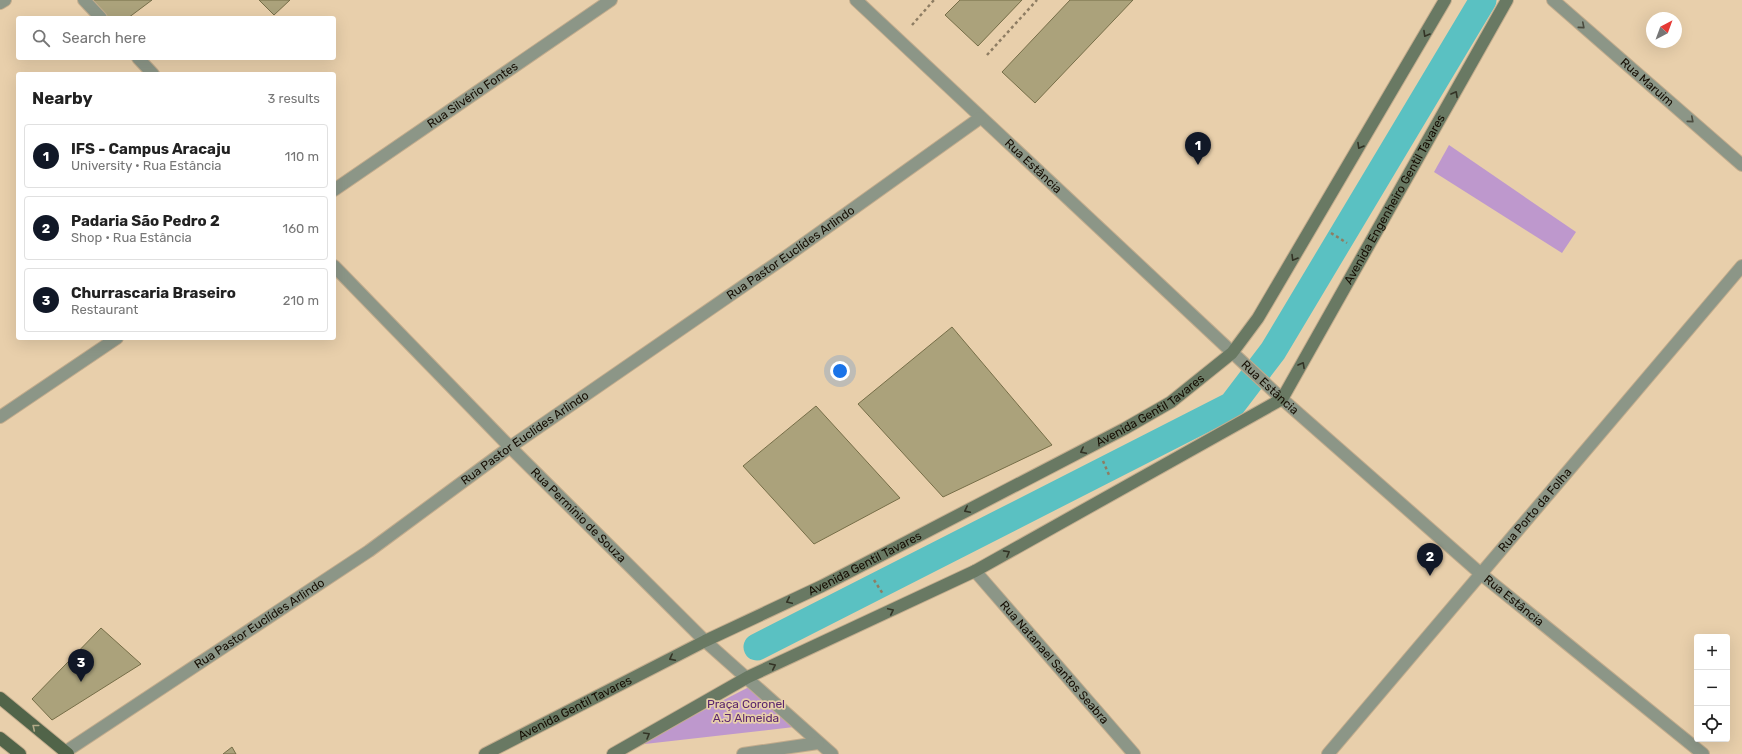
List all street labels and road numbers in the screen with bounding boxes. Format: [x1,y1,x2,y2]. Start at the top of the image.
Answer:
street label: Rua Maruim [1618,55,1677,109]
street label: Rua Silvério Fontes [424,59,521,131]
street label: Avenida Engenheiro Gentil Tavares [1341,112,1448,287]
street label: Rua Estância [1002,136,1065,196]
street label: Rua Pastor Euclídes Arlindo [724,203,857,302]
street label: Rua Estância [1238,358,1301,417]
street label: Avenida Gentil Tavares [1093,371,1207,449]
street label: Rua Pastor Euclídes Arlindo [458,388,591,488]
street label: Rua Permínio de Souza [528,465,629,565]
street label: Rua Porto da Folha [1496,465,1575,555]
street label: Avenida Gentil Tavares [806,528,924,598]
street label: Rua Estância [1481,572,1547,629]
street label: Rua Pastor Euclídes Arlindo [192,575,327,672]
street label: Rua Natanael Santos Seabra [997,598,1112,727]
street label: Avenida Gentil Tavares [516,673,634,743]

